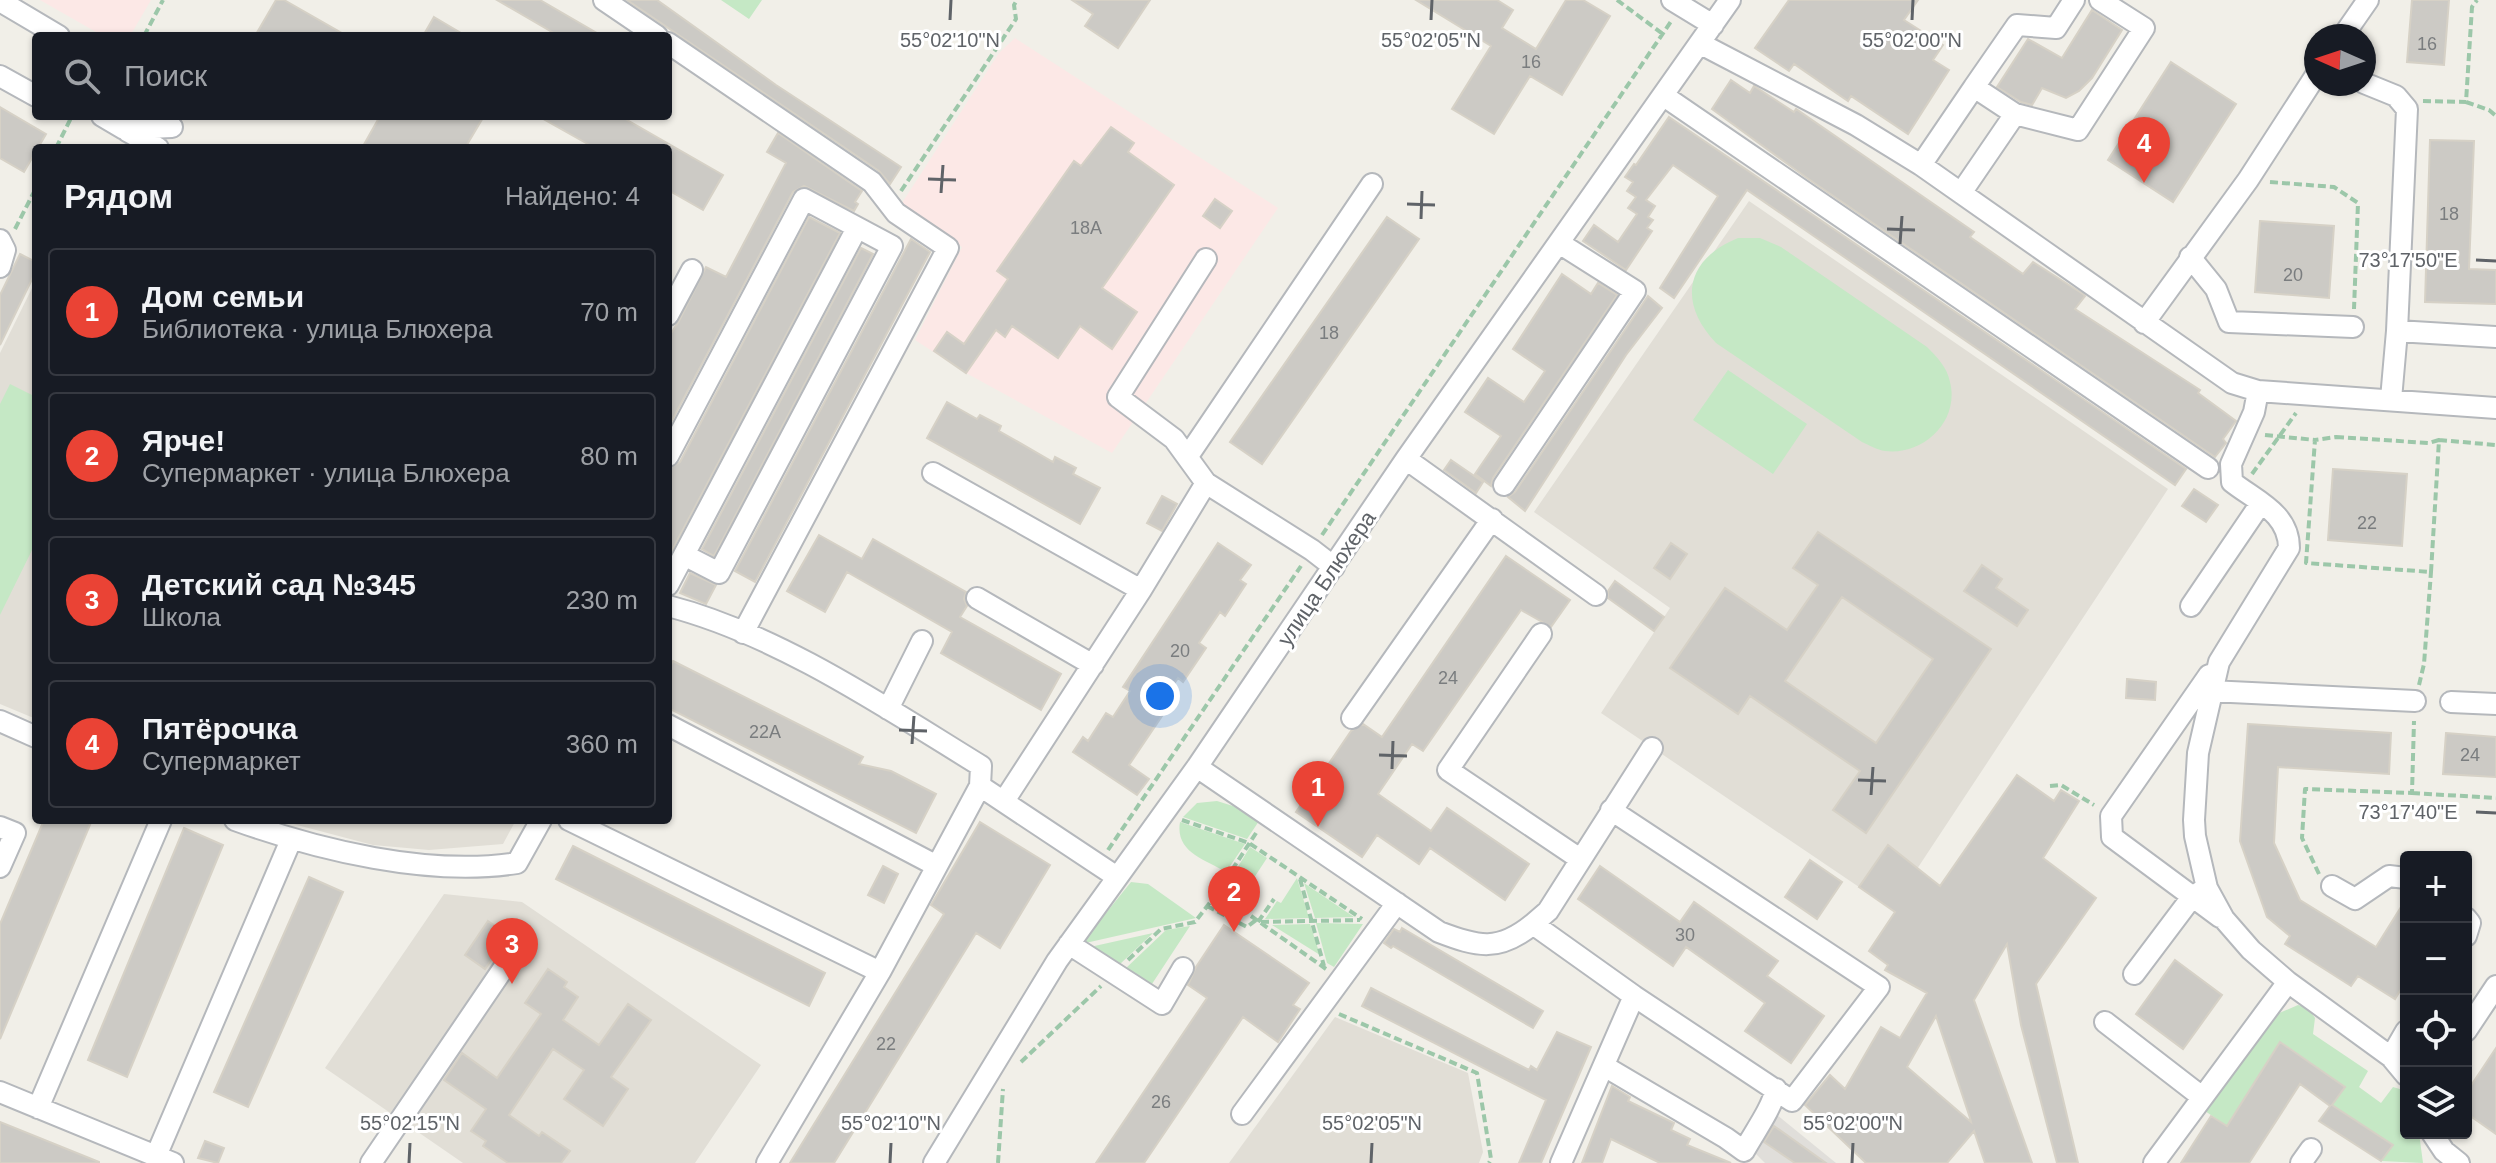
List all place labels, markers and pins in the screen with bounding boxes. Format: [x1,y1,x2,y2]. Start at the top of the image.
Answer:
pin: 4 [2118,117,2170,183]
pin: 1 [1292,761,1344,827]
pin: 2 [1208,866,1260,932]
pin: 3 [486,918,538,984]

